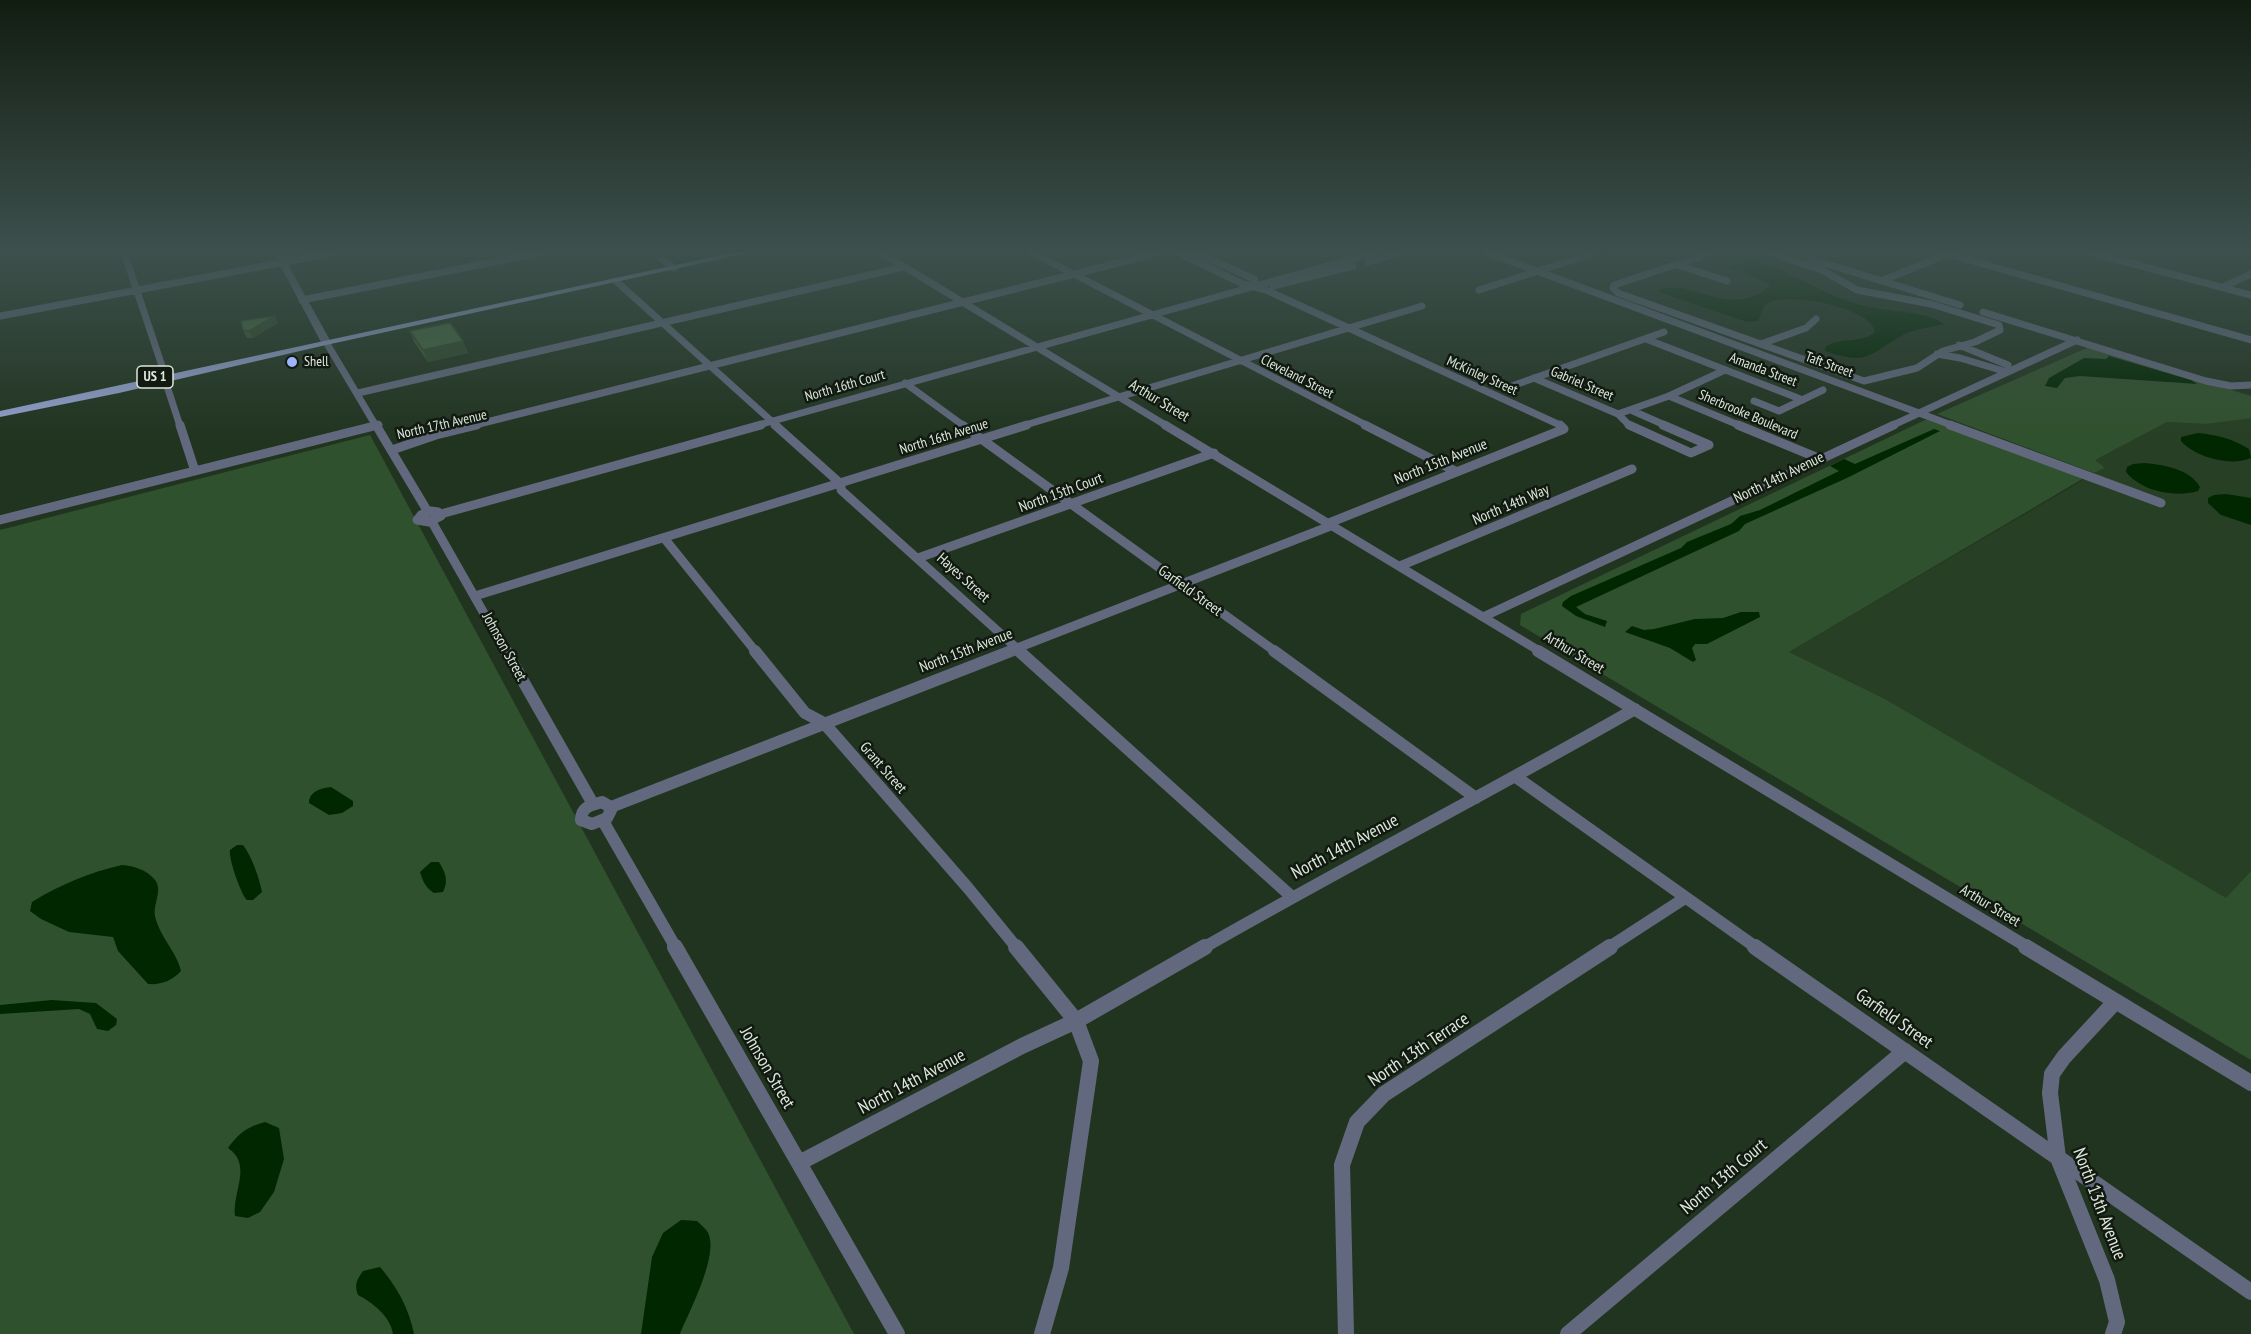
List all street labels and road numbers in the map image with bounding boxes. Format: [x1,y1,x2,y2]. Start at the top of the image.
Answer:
street label: Amanda Street [1727,349,1799,391]
street label: Taft Street [1803,349,1855,381]
street label: Cleveland Street [1258,351,1336,403]
street label: McKinley Street [1444,353,1520,399]
street label: Gabriel Street [1548,363,1616,405]
road number: US 1 [137,366,173,388]
street label: North 16th Court [803,367,887,405]
street label: Arthur Street [1126,376,1192,426]
street label: Sherbrooke Boulevard [1696,387,1800,443]
street label: North 17th Avenue [395,407,489,443]
street label: North 16th Avenue [898,416,990,458]
street label: North 15th Avenue [1392,435,1490,489]
street label: North 14th Avenue [1731,448,1827,508]
street label: North 15th Court [1016,469,1106,517]
street label: North 14th Way [1470,481,1552,529]
street label: Hayes Street [933,550,993,606]
street label: Garfield Street [1155,562,1225,620]
street label: Johnson Street [478,610,530,684]
street label: North 15th Avenue [917,625,1015,677]
street label: Arthur Street [1541,628,1607,678]
street label: Grant Street [856,739,910,797]
street label: North 14th Avenue [1288,810,1402,884]
street label: Arthur Street [1957,881,2023,931]
street label: Garfield Street [1851,985,1937,1053]
street label: North 13th Terrace [1365,1008,1473,1092]
street label: Johnson Street [735,1023,799,1113]
street label: North 14th Avenue [855,1045,969,1119]
street label: North 13th Court [1676,1135,1772,1219]
street label: North 13th Avenue [2068,1145,2130,1263]

